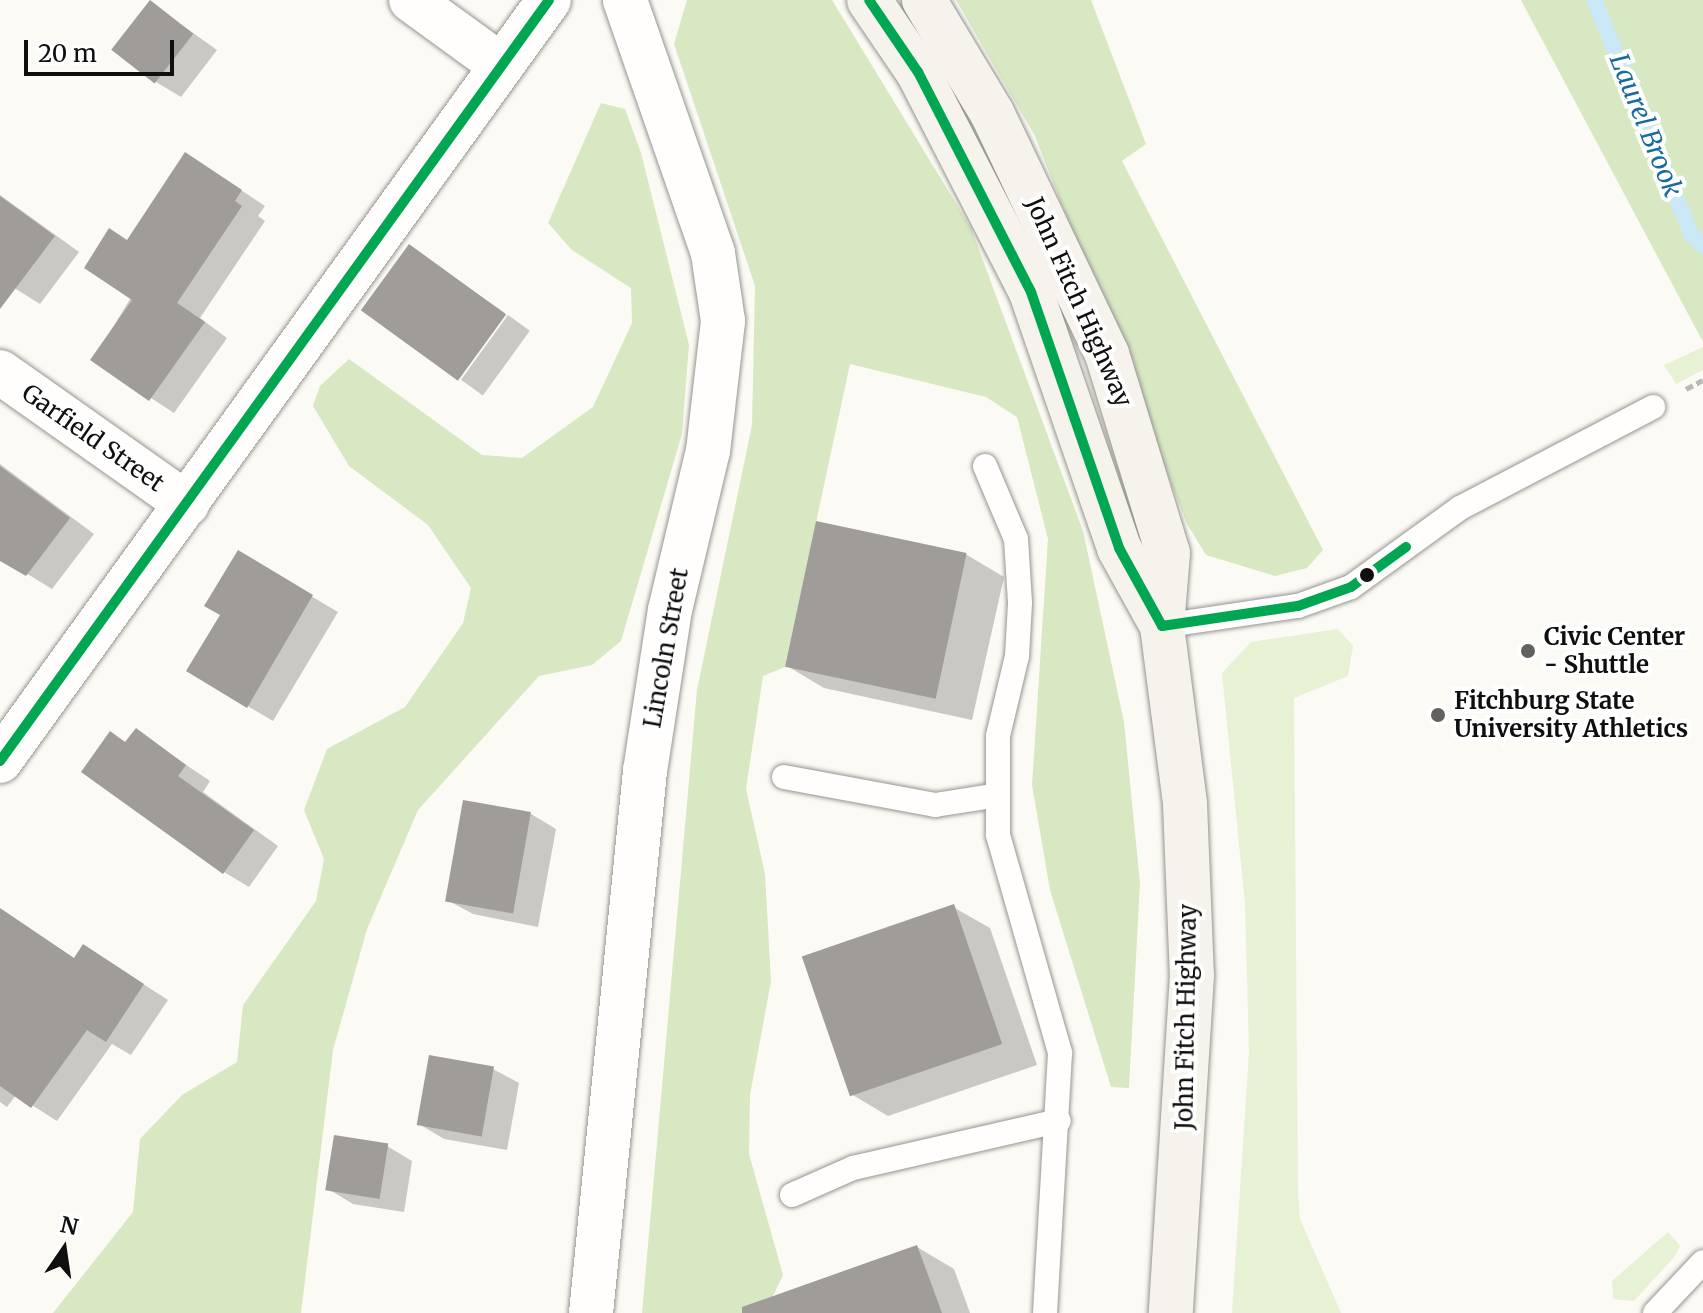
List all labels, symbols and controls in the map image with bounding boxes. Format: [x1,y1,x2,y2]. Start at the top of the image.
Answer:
scale bar [28,24,178,74]
text: 20 m [38,38,97,69]
water label: Laurel Brook [1603,49,1689,201]
street label: John Fitch Highway [1020,193,1138,411]
street label: Garfield Street [16,378,170,498]
street label: Lincoln Street [638,566,694,730]
unlabelled marker [1359,567,1375,583]
place label: Civic Center - Shuttle [1544,623,1685,679]
marker: Civic Center - Shuttle [1519,642,1537,660]
place label: Fitchburg State University Athletics [1454,687,1688,743]
marker: Fitchburg State University Athletics [1429,706,1447,724]
street label: John Fitch Highway [1170,904,1202,1130]
north arrow [24,1209,104,1289]
text: N [58,1210,81,1241]

